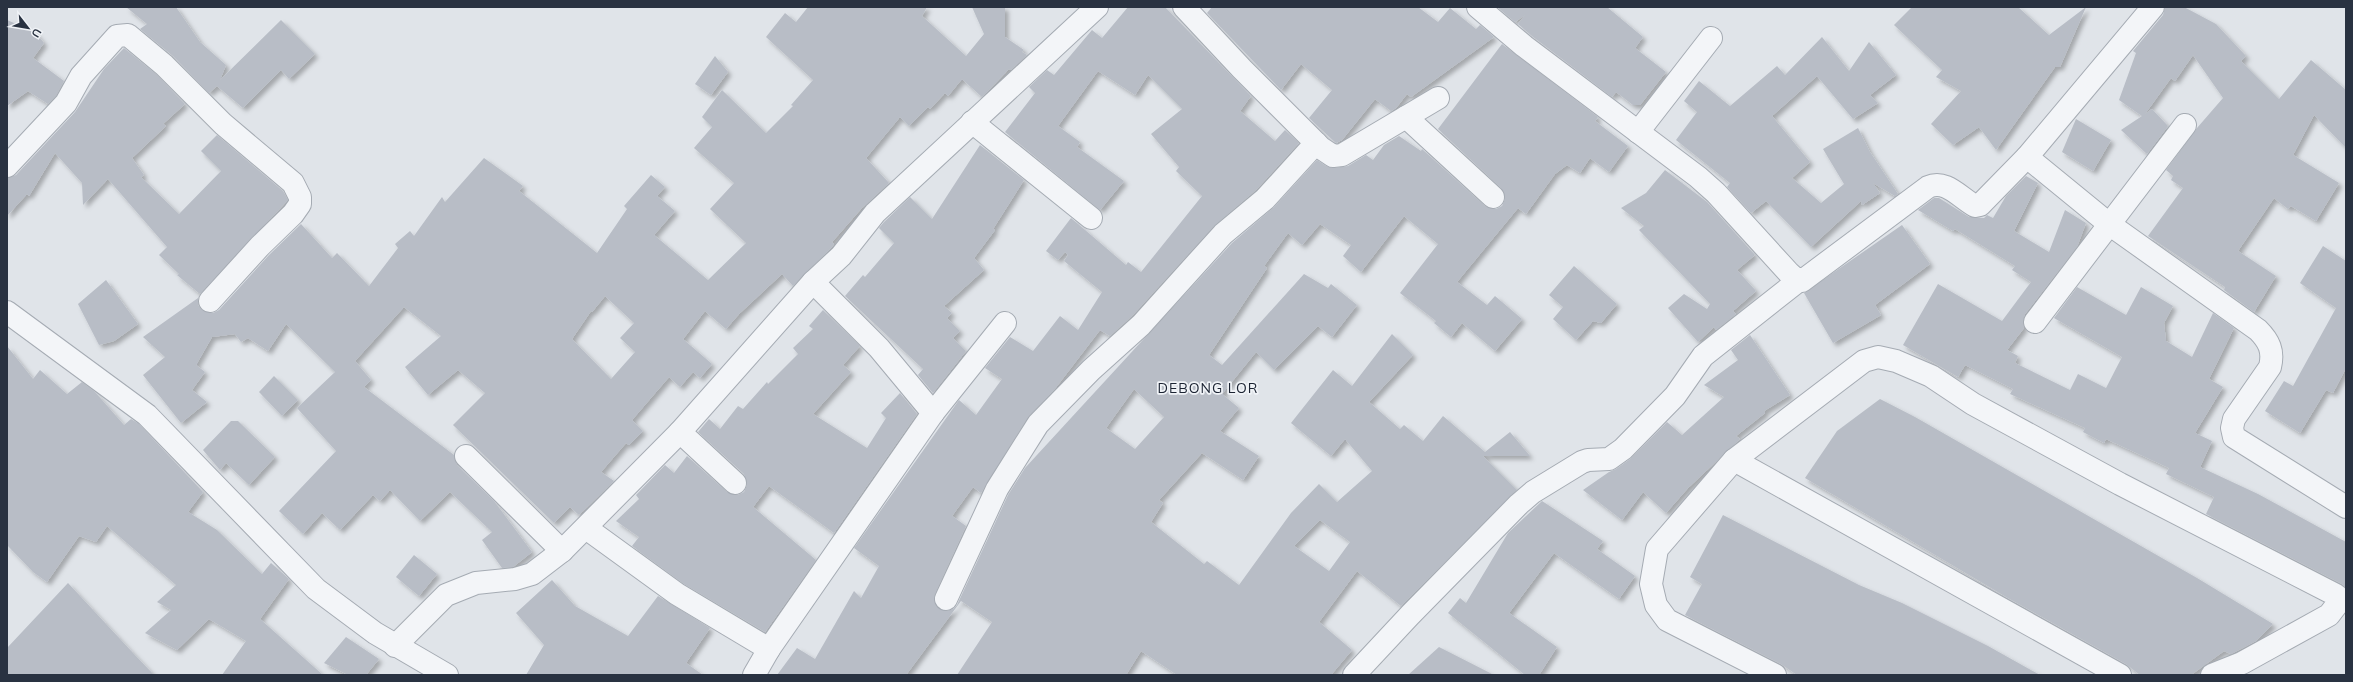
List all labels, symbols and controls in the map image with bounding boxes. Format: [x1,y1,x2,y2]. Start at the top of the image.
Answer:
north arrow [8,8,48,48]
text: U [28,26,45,40]
district label: DEBONG LOR [1158,379,1258,397]

